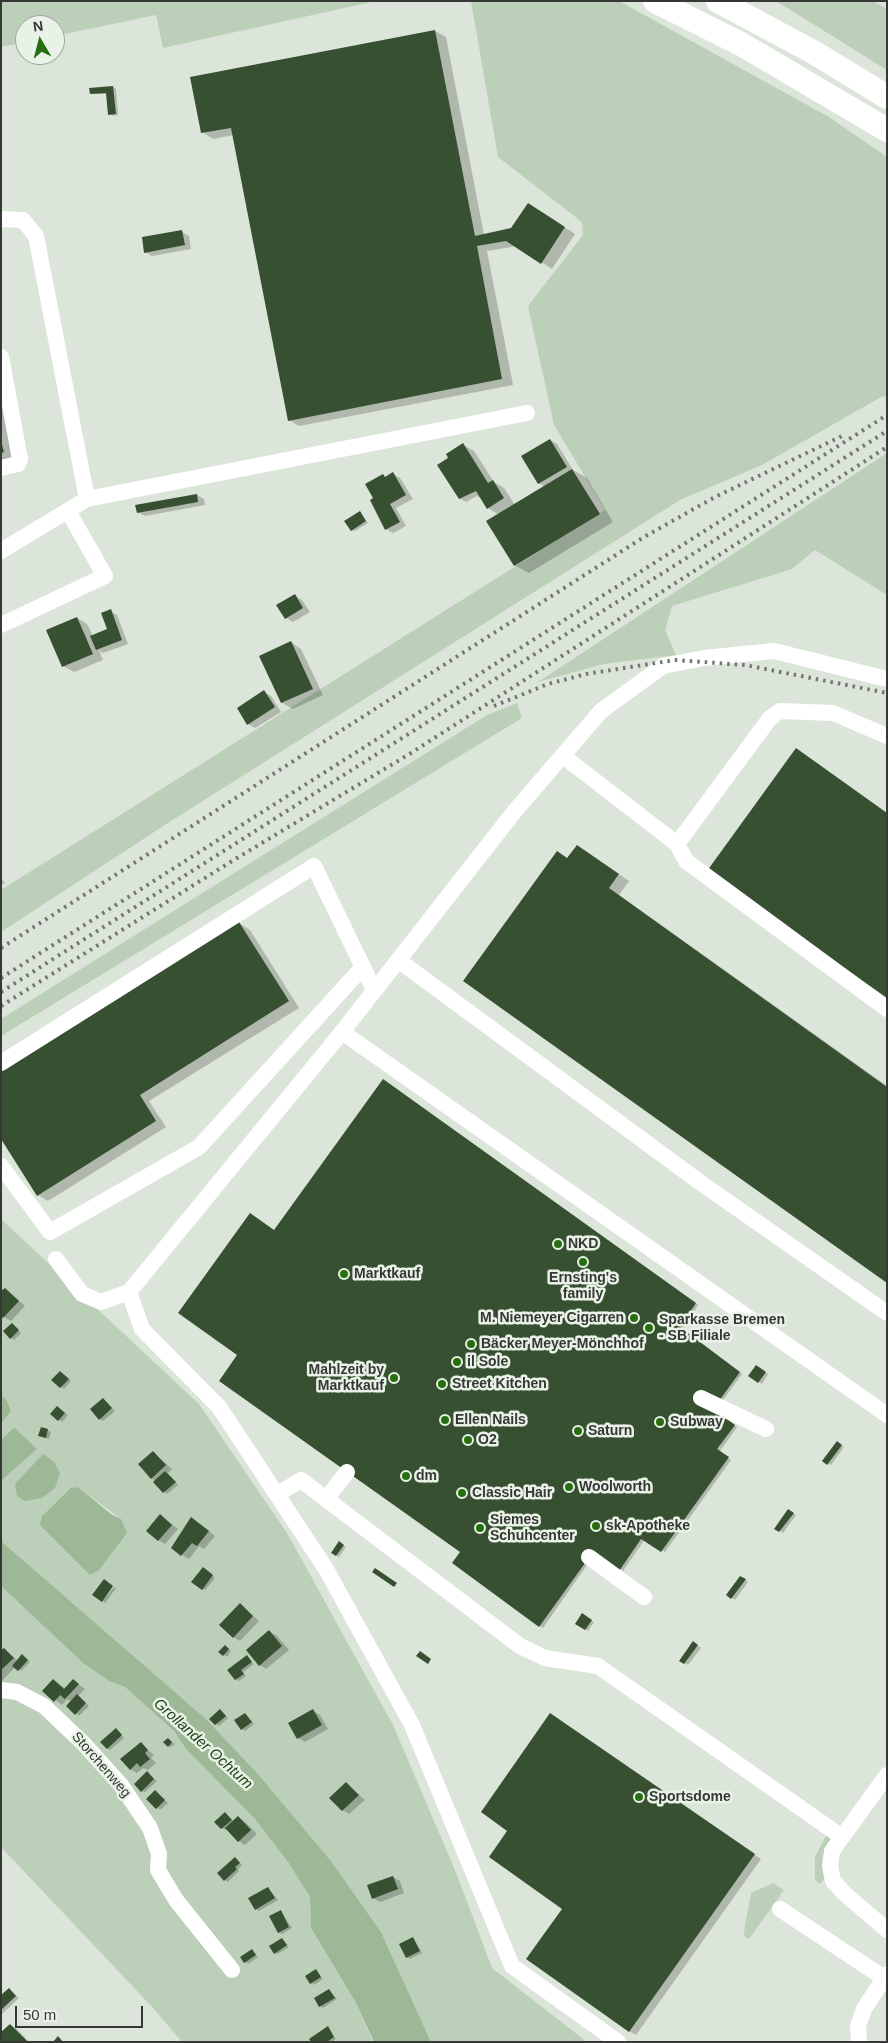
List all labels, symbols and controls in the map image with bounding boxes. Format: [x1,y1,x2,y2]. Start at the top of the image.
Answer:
north arrow [15,15,65,65]
text: N [32,18,44,35]
place label: NKD [568,1236,598,1252]
marker: NKD [552,1238,564,1250]
marker: Ernsting's family [577,1256,589,1268]
place label: Marktkauf [354,1266,420,1282]
marker: Marktkauf [338,1268,350,1280]
place label: Ernsting's family [549,1270,617,1302]
place label: M. Niemeyer Cigarren [480,1310,624,1326]
marker: M. Niemeyer Cigarren [628,1312,640,1324]
place label: Sparkasse Bremen - SB Filiale [659,1312,785,1344]
marker: Sparkasse Bremen - SB Filiale [643,1322,655,1334]
place label: Bäcker Meyer-Mönchhof [481,1336,644,1352]
marker: Bäcker Meyer-Mönchhof [465,1338,477,1350]
place label: il Sole [467,1354,508,1370]
marker: il Sole [451,1356,463,1368]
place label: Mahlzeit by Marktkauf [309,1362,384,1394]
marker: Mahlzeit by Marktkauf [388,1372,400,1384]
place label: Street Kitchen [452,1376,547,1392]
marker: Street Kitchen [436,1378,448,1390]
place label: Ellen Nails [455,1412,526,1428]
marker: Ellen Nails [439,1414,451,1426]
place label: Subway [670,1414,723,1430]
marker: Subway [654,1416,666,1428]
place label: Saturn [588,1423,632,1439]
marker: Saturn [572,1425,584,1437]
place label: O2 [478,1432,497,1448]
marker: O2 [462,1434,474,1446]
place label: dm [416,1468,437,1484]
marker: dm [400,1470,412,1482]
place label: Woolworth [579,1479,651,1495]
marker: Woolworth [563,1481,575,1493]
place label: Classic Hair [472,1485,552,1501]
marker: Classic Hair [456,1487,468,1499]
place label: Siemes Schuhcenter [490,1512,575,1544]
place label: sk-Apotheke [606,1518,690,1534]
marker: sk-Apotheke [590,1520,602,1532]
marker: Siemes Schuhcenter [474,1522,486,1534]
water label: Grollander Ochtum [150,1695,256,1793]
street label: Storchenweg [68,1729,134,1801]
place label: Sportsdome [649,1789,731,1805]
marker: Sportsdome [633,1791,645,1803]
scale bar [18,1996,145,2028]
text: 50 m [23,2006,56,2023]

